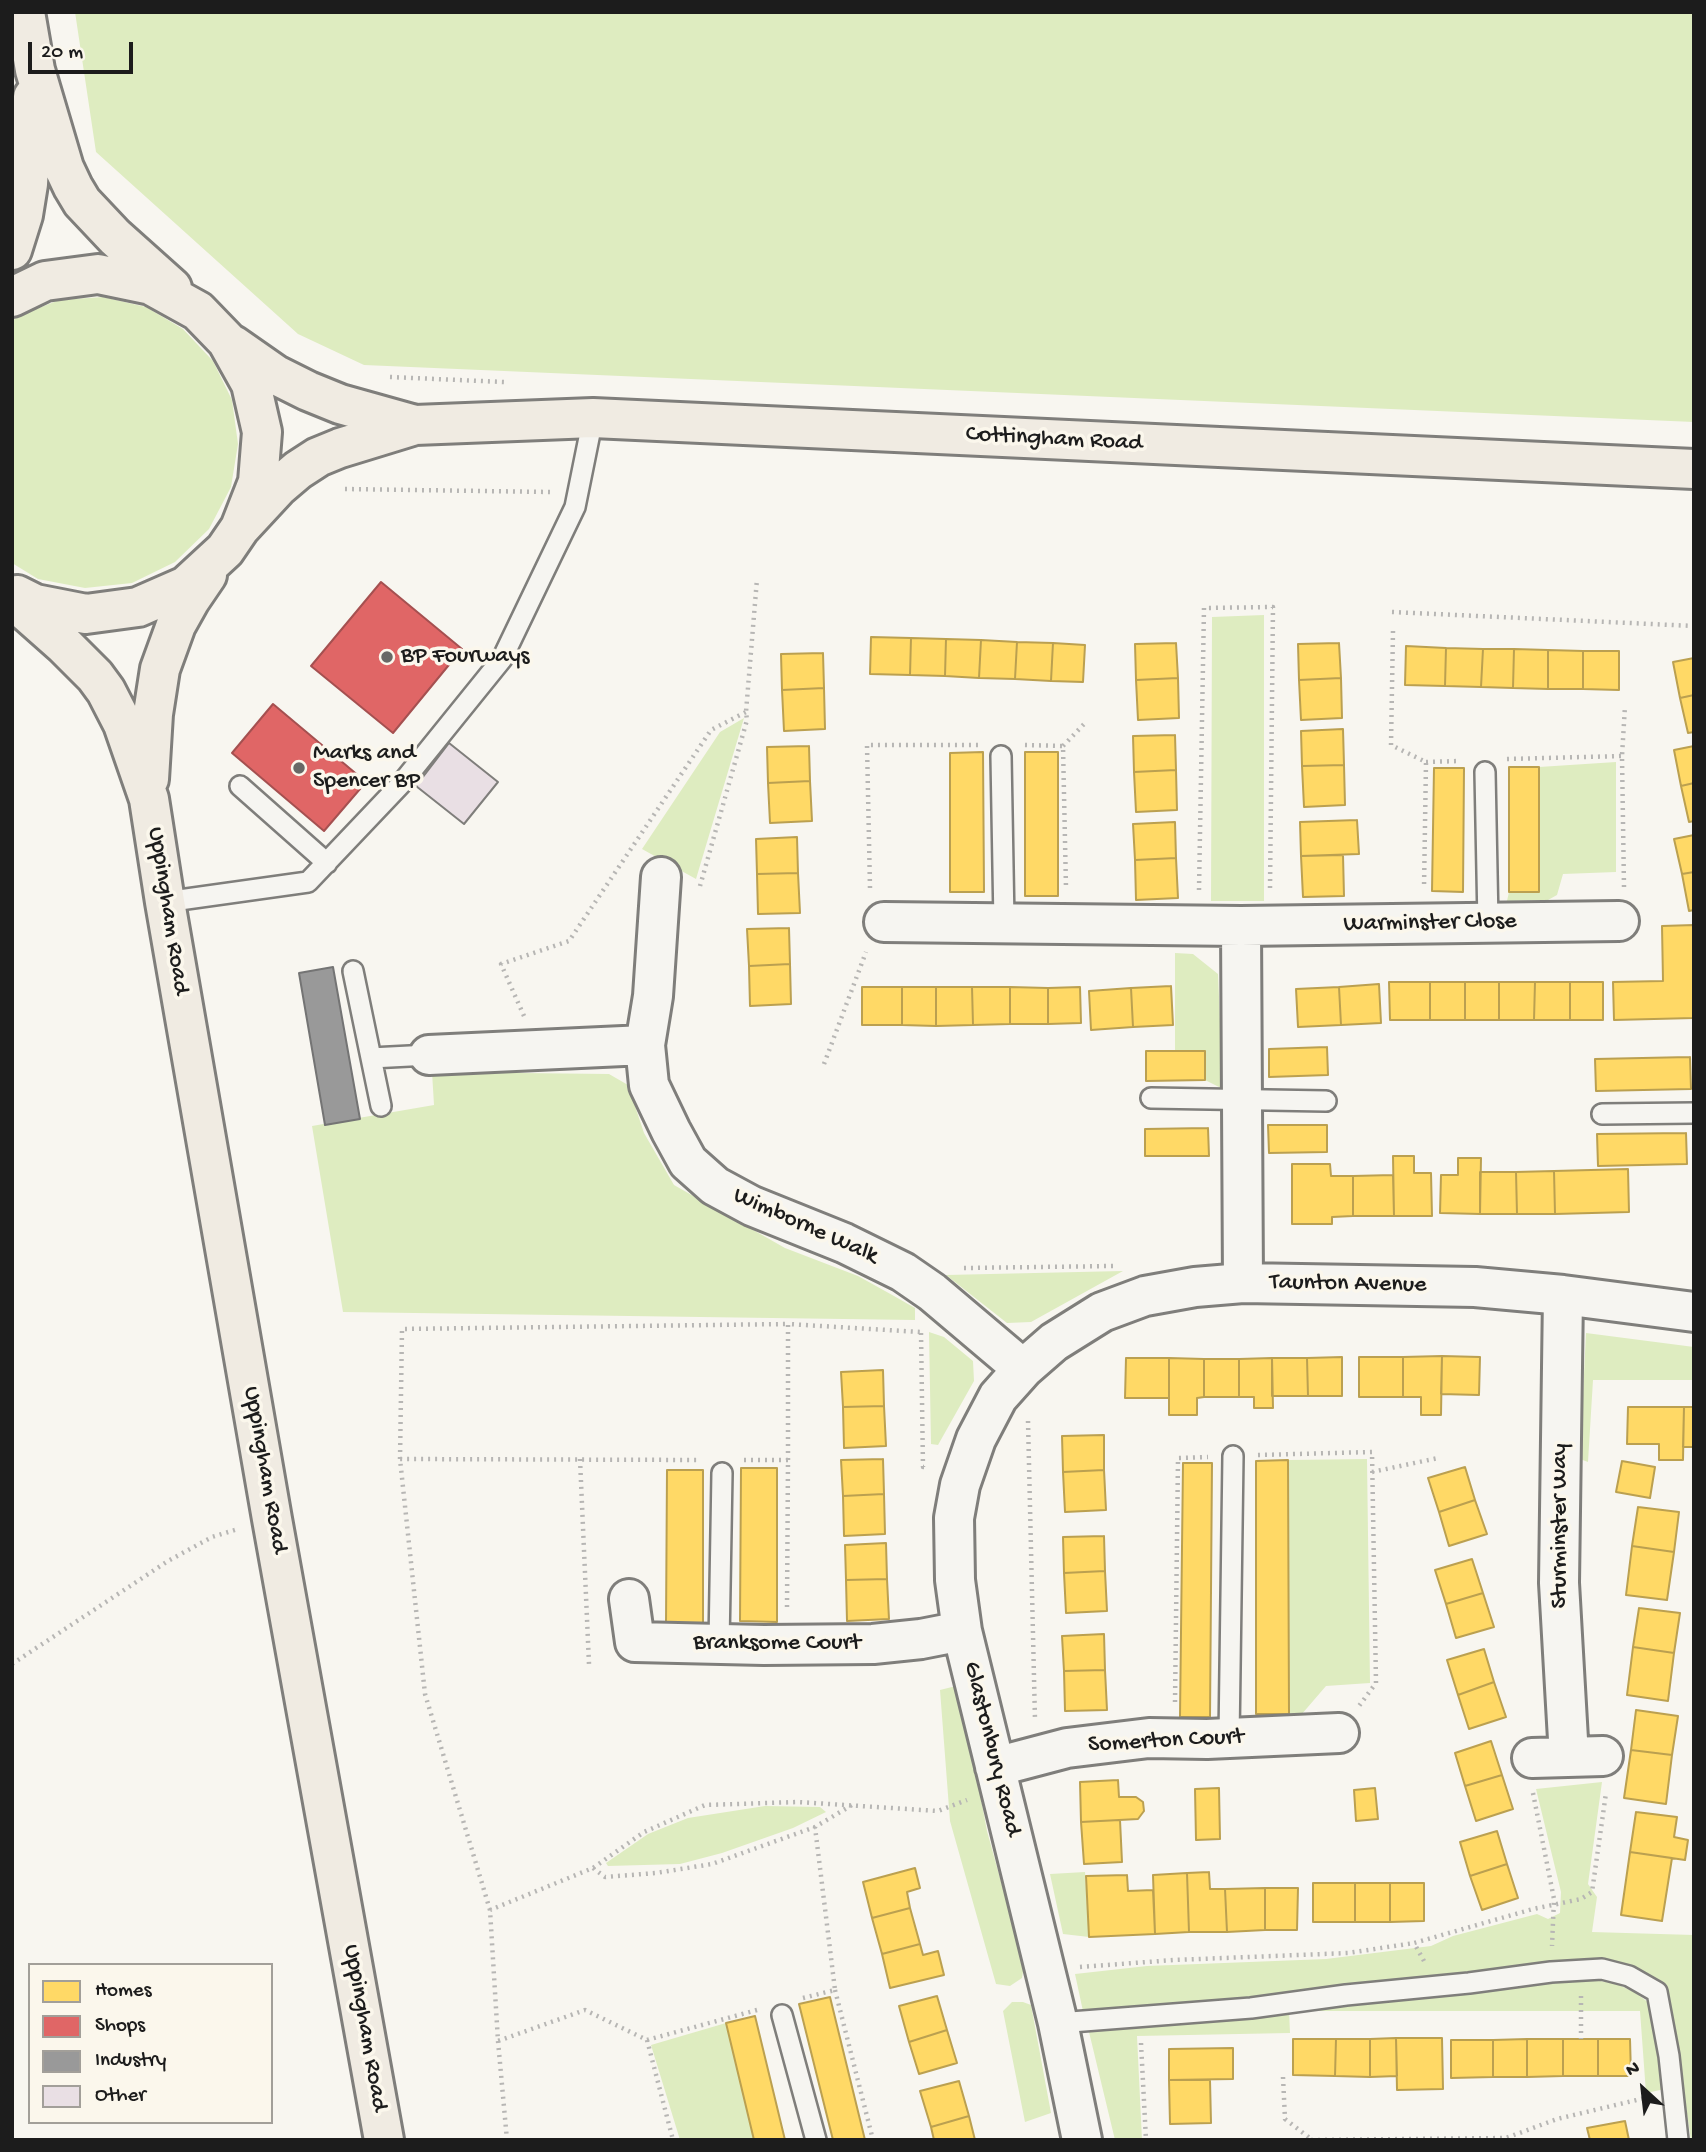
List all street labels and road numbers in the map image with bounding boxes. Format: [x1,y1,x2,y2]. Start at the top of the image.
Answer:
street label: Cottingham Road [965,421,1143,459]
street label: Uppingham Road [140,825,194,997]
street label: Warminster Close [1343,908,1517,940]
street label: Wimborne Walk [728,1182,882,1272]
street label: Taunton Avenue [1269,1269,1427,1301]
street label: Uppingham Road [235,1384,293,1556]
street label: Sturminster Way [1547,1443,1575,1609]
street label: Branksome Court [693,1630,861,1658]
street label: Glastonbury Road [955,1659,1027,1839]
street label: Somerton Court [1087,1724,1245,1760]
street label: Uppingham Road [335,1942,393,2114]

